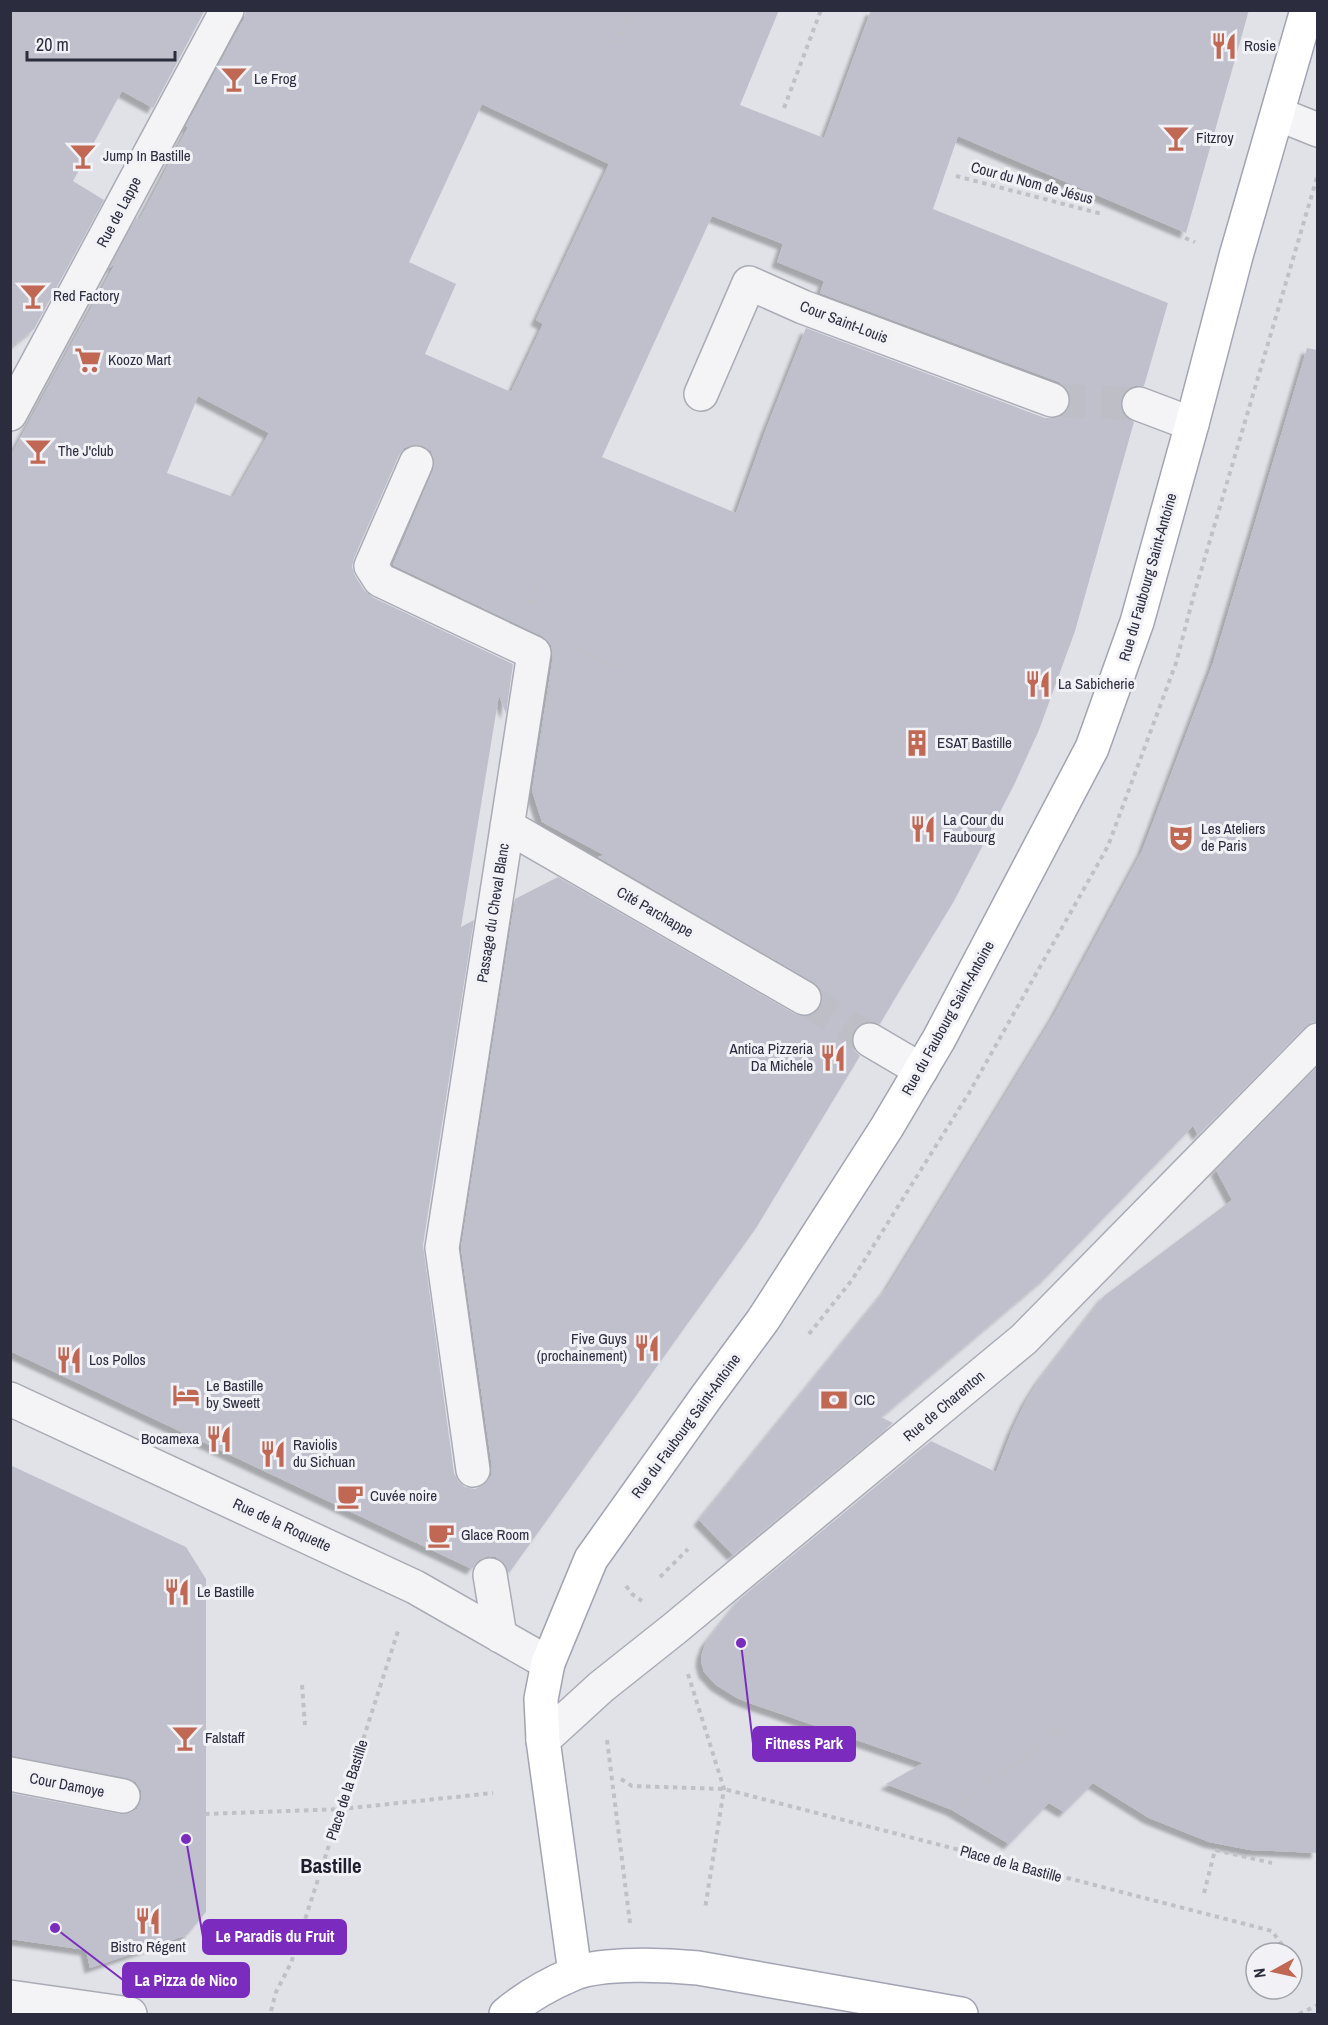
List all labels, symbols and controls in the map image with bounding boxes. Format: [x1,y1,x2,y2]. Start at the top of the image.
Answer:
scale bar [27,24,176,62]
restaurant icon: Rosie [1209,31,1239,61]
text: 20 m [36,32,69,57]
place label: Rosie [1244,35,1276,56]
bar icon: Le Frog [219,64,249,94]
place label: Le Frog [254,68,297,89]
bar icon: Fitzroy [1161,123,1191,153]
place label: Fitzroy [1196,127,1234,148]
bar icon: Jump In Bastille [68,141,98,171]
place label: Jump In Bastille [103,145,191,166]
street label: Cour du Nom de Jésus [969,156,1096,209]
street label: Rue de Lappe [91,173,146,251]
bar icon: Red Factory [18,281,48,311]
place label: Red Factory [53,285,120,306]
street label: Cour Saint-Louis [797,295,891,348]
supermarket icon: Koozo Mart [73,345,103,375]
place label: Koozo Mart [108,349,171,370]
bar icon: The J'club [23,436,53,466]
place label: The J'club [58,440,114,461]
street label: Rue du Faubourg Saint-Antoine [1113,490,1182,663]
restaurant icon: La Sabicherie [1023,669,1053,699]
place label: La Sabicherie [1058,673,1135,694]
building icon: ESAT Bastille [902,728,932,758]
place label: ESAT Bastille [937,732,1012,753]
place label: La Cour du Faubourg [943,809,1004,847]
restaurant icon: La Cour du Faubourg [908,814,938,844]
place label: Les Ateliers de Paris [1201,818,1265,856]
theatre icon: Les Ateliers de Paris [1166,823,1196,853]
street label: Passage du Cheval Blanc [471,842,514,984]
street label: Cité Parchappe [613,881,698,942]
street label: Rue du Faubourg Saint-Antoine [896,937,999,1099]
place label: Antica Pizzeria Da Michele [729,1038,813,1076]
restaurant icon: Antica Pizzeria Da Michele [818,1043,848,1073]
place label: Five Guys (prochainement) [537,1328,627,1366]
restaurant icon: Five Guys (prochainement) [632,1333,662,1363]
restaurant icon: Los Pollos [54,1345,84,1375]
place label: Los Pollos [89,1349,146,1370]
street label: Rue du Faubourg Saint-Antoine [626,1349,745,1502]
street label: Rue de Charenton [898,1365,989,1446]
place label: Le Bastille by Sweett [206,1375,264,1413]
hotel icon: Le Bastille by Sweett [171,1380,201,1410]
bank icon: CIC [819,1385,849,1415]
place label: CIC [854,1389,875,1410]
restaurant icon: Bocamexa [204,1424,234,1454]
place label: Bocamexa [141,1428,199,1449]
place label: Raviolis du Sichuan [293,1434,355,1472]
restaurant icon: Raviolis du Sichuan [258,1439,288,1469]
cafe icon: Cuvée noire [335,1481,365,1511]
place label: Cuvée noire [370,1485,437,1506]
street label: Rue de la Roquette [230,1493,335,1557]
cafe icon: Glace Room [426,1520,456,1550]
place label: Glace Room [461,1524,529,1545]
restaurant icon: Le Bastille [162,1577,192,1607]
place label: Le Bastille [197,1581,255,1602]
bar icon: Falstaff [170,1723,200,1753]
place label: Falstaff [205,1727,245,1748]
callout: Fitness Park [753,1727,855,1761]
text: Fitness Park [765,1732,844,1754]
street label: Place de la Bastille [320,1737,373,1843]
street label: Cour Damoye [28,1767,106,1802]
street label: Place de la Bastille [958,1840,1065,1887]
district label: Bastille [300,1851,362,1880]
restaurant icon: Bistro Régent [133,1906,163,1936]
callout: Le Paradis du Fruit [203,1920,346,1954]
text: Le Paradis du Fruit [216,1925,335,1947]
place label: Bistro Régent [110,1936,186,1957]
north arrow [1244,1941,1304,2001]
callout: La Pizza de Nico [123,1963,249,1997]
text: N [1248,1967,1271,1979]
text: La Pizza de Nico [135,1969,237,1991]

